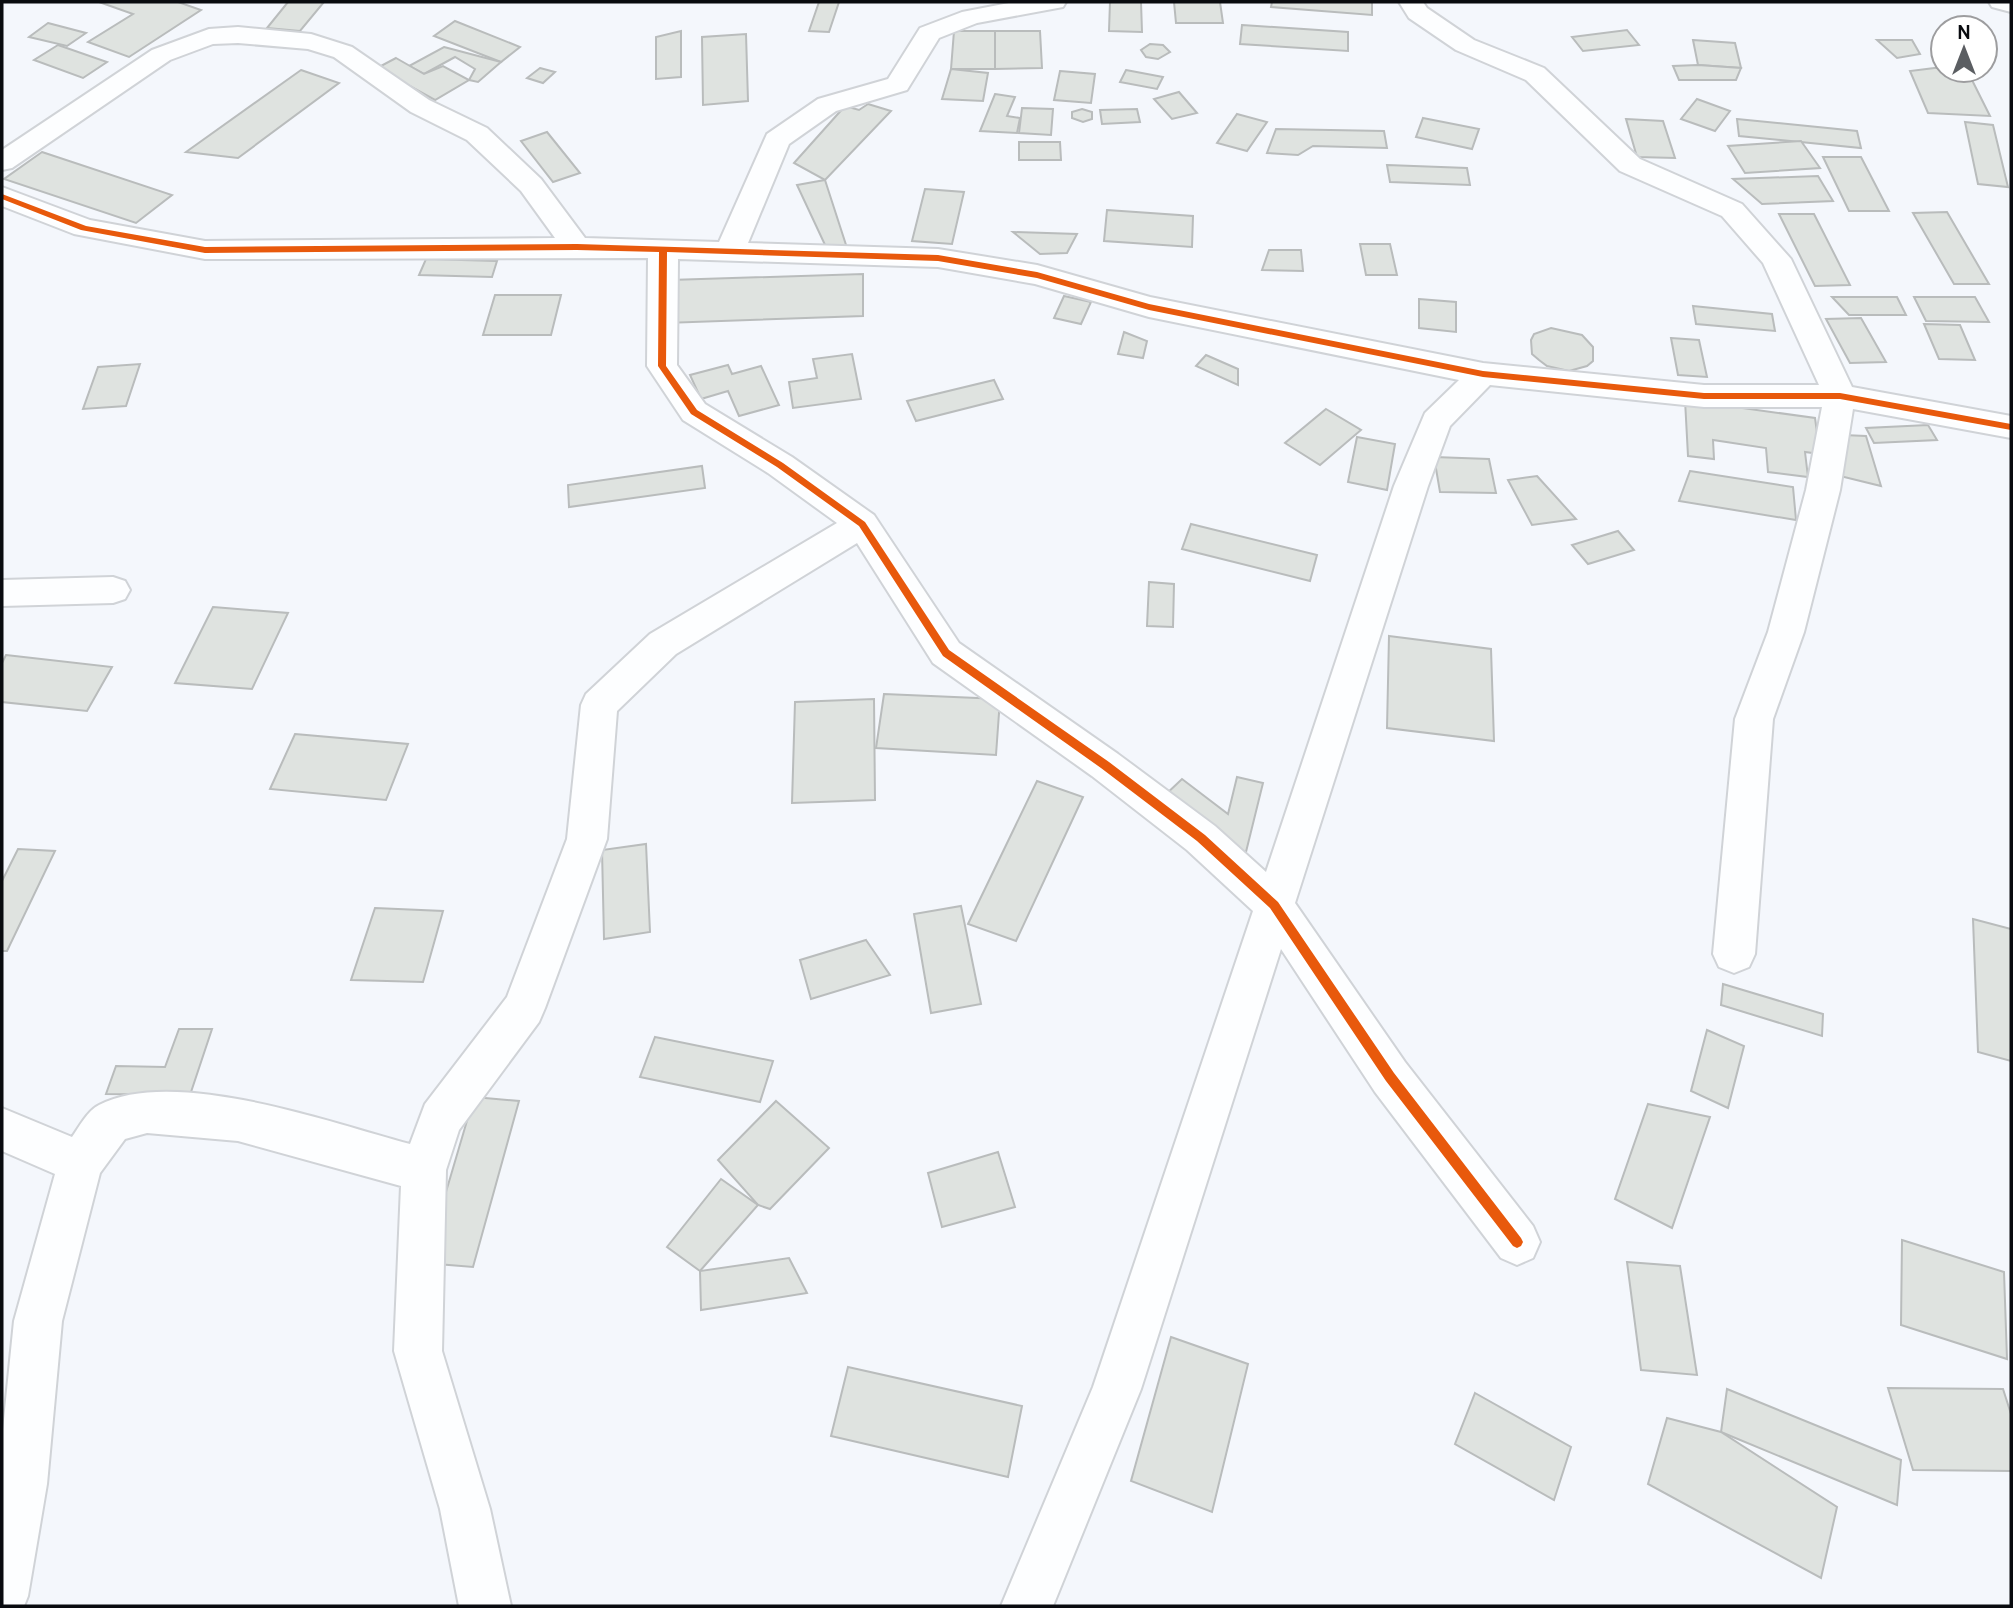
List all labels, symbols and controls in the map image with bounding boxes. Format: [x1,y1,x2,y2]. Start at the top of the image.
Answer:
north arrow [1929,14,1999,84]
text: N [1957,21,1971,44]

